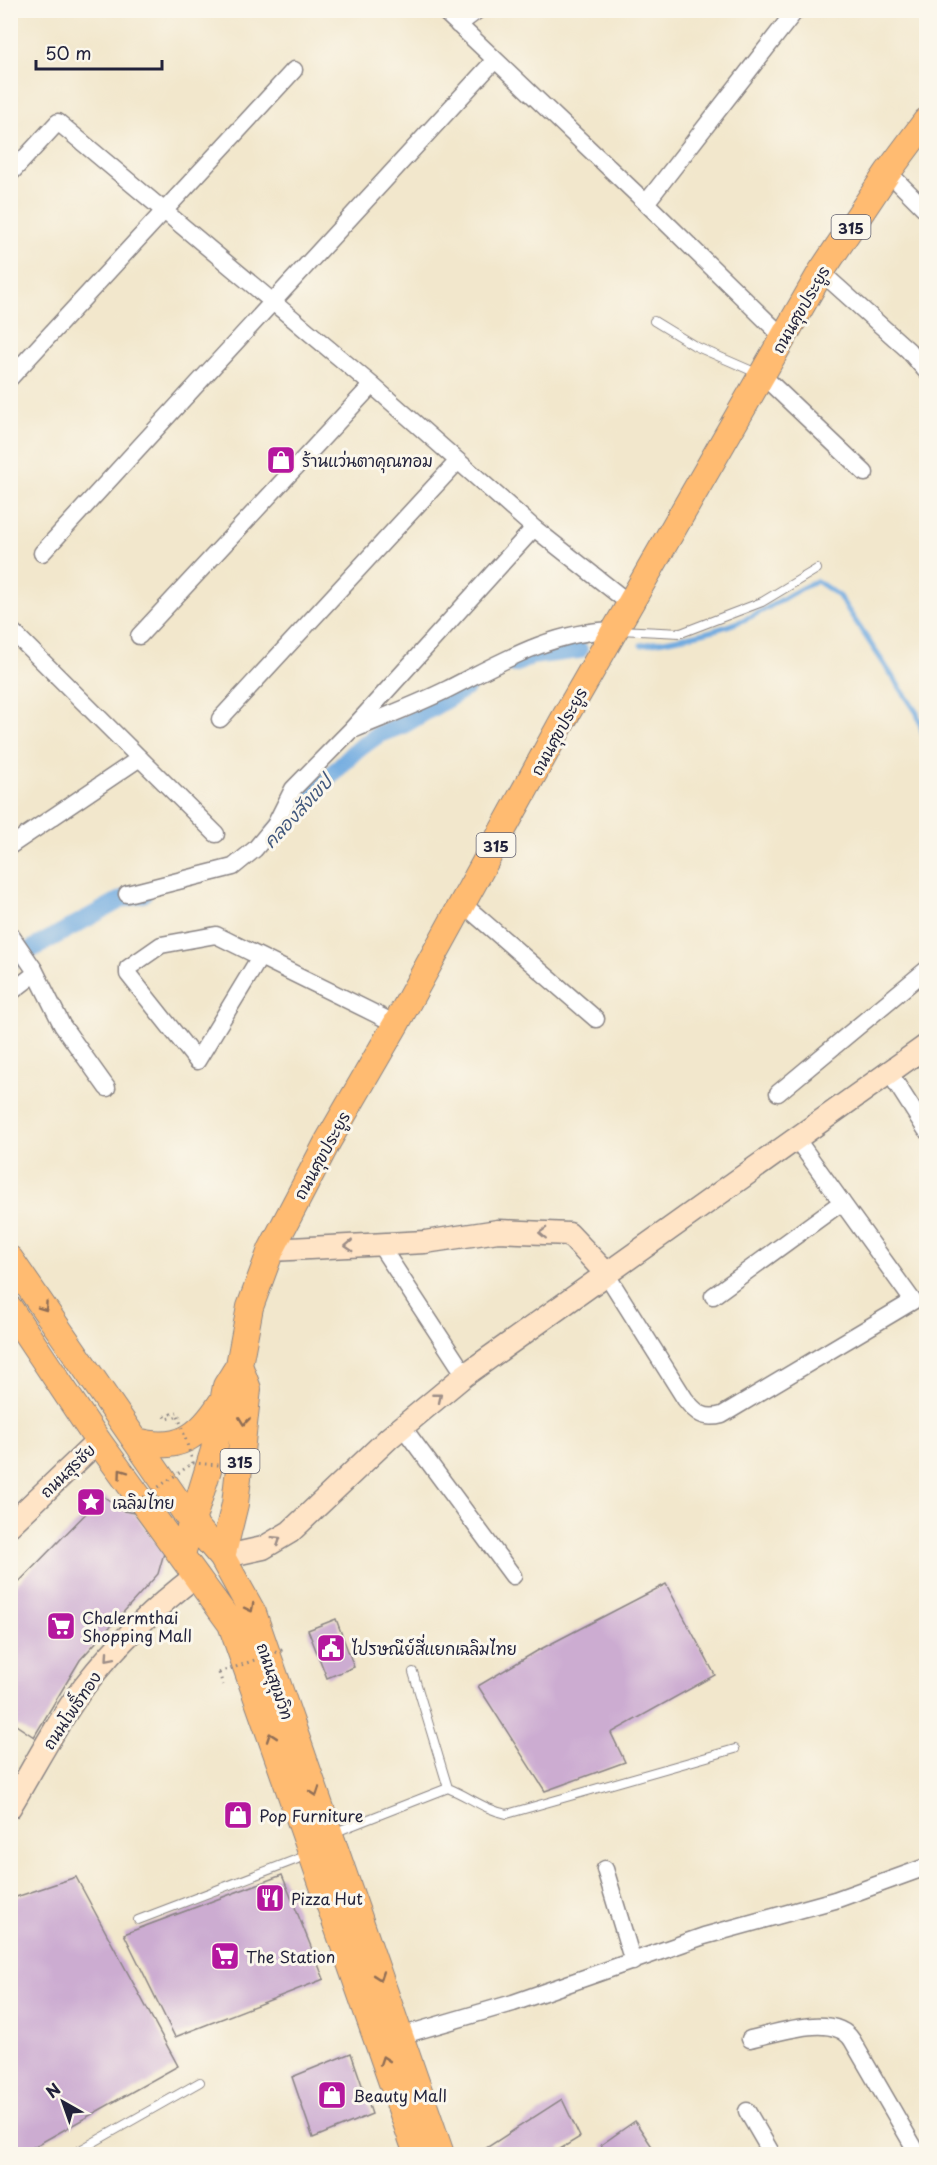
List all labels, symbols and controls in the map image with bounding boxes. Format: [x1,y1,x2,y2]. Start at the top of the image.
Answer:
scale bar [36,33,162,71]
text: 50 m [45,39,92,66]
road number: 315 [832,215,870,239]
street label: ถนนศุขประยูร [765,261,837,358]
shop icon: ร้านแว่นตาคุณทอม [265,444,297,476]
place label: ร้านแว่นตาคุณทอม [302,448,433,474]
street label: ถนนศุขประยูร [524,683,594,780]
water label: คลองสังเขป [256,766,340,853]
road number: 315 [476,833,516,857]
street label: ถนนศุขประยูร [287,1107,357,1204]
one-way arrow [538,1226,547,1239]
one-way arrow [344,1240,353,1253]
one-way arrow [37,1300,48,1311]
one-way arrow [431,1393,442,1404]
one-way arrow [239,1417,251,1426]
street label: ถนนสุรชัย [34,1437,102,1504]
road number: 315 [220,1449,260,1473]
one-way arrow [118,1469,129,1480]
place icon: เฉลิมไทย [75,1486,107,1518]
place label: เฉลิมไทย [112,1490,175,1514]
one-way arrow [271,1535,281,1547]
one-way arrow [242,1602,254,1613]
place label: Chalermthai Shopping Mall [82,1605,192,1647]
supermarket icon: Chalermthai Shopping Mall [45,1610,77,1642]
public building icon: ไปรษณีย์สี่แยกเฉลิมไทย [315,1632,347,1664]
place label: ไปรษณีย์สี่แยกเฉลิมไทย [351,1634,517,1660]
street label: ถนนสุขุมวิท [250,1639,300,1723]
one-way arrow [105,1651,116,1661]
street label: ถนนโพธิ์ทอง [34,1665,106,1754]
one-way arrow [265,1732,278,1743]
one-way arrow [308,1786,320,1797]
shop icon: Pop Furniture [222,1799,254,1831]
place label: Pop Furniture [259,1803,364,1827]
restaurant icon: Pizza Hut [254,1882,286,1914]
place label: Pizza Hut [291,1886,363,1910]
supermarket icon: The Station [209,1940,241,1972]
place label: The Station [246,1944,335,1968]
one-way arrow [372,1970,385,1981]
one-way arrow [378,2055,391,2066]
north arrow [33,2072,93,2132]
text: N [40,2076,65,2103]
shop icon: Beauty Mall [316,2079,348,2111]
place label: Beauty Mall [353,2083,447,2107]

